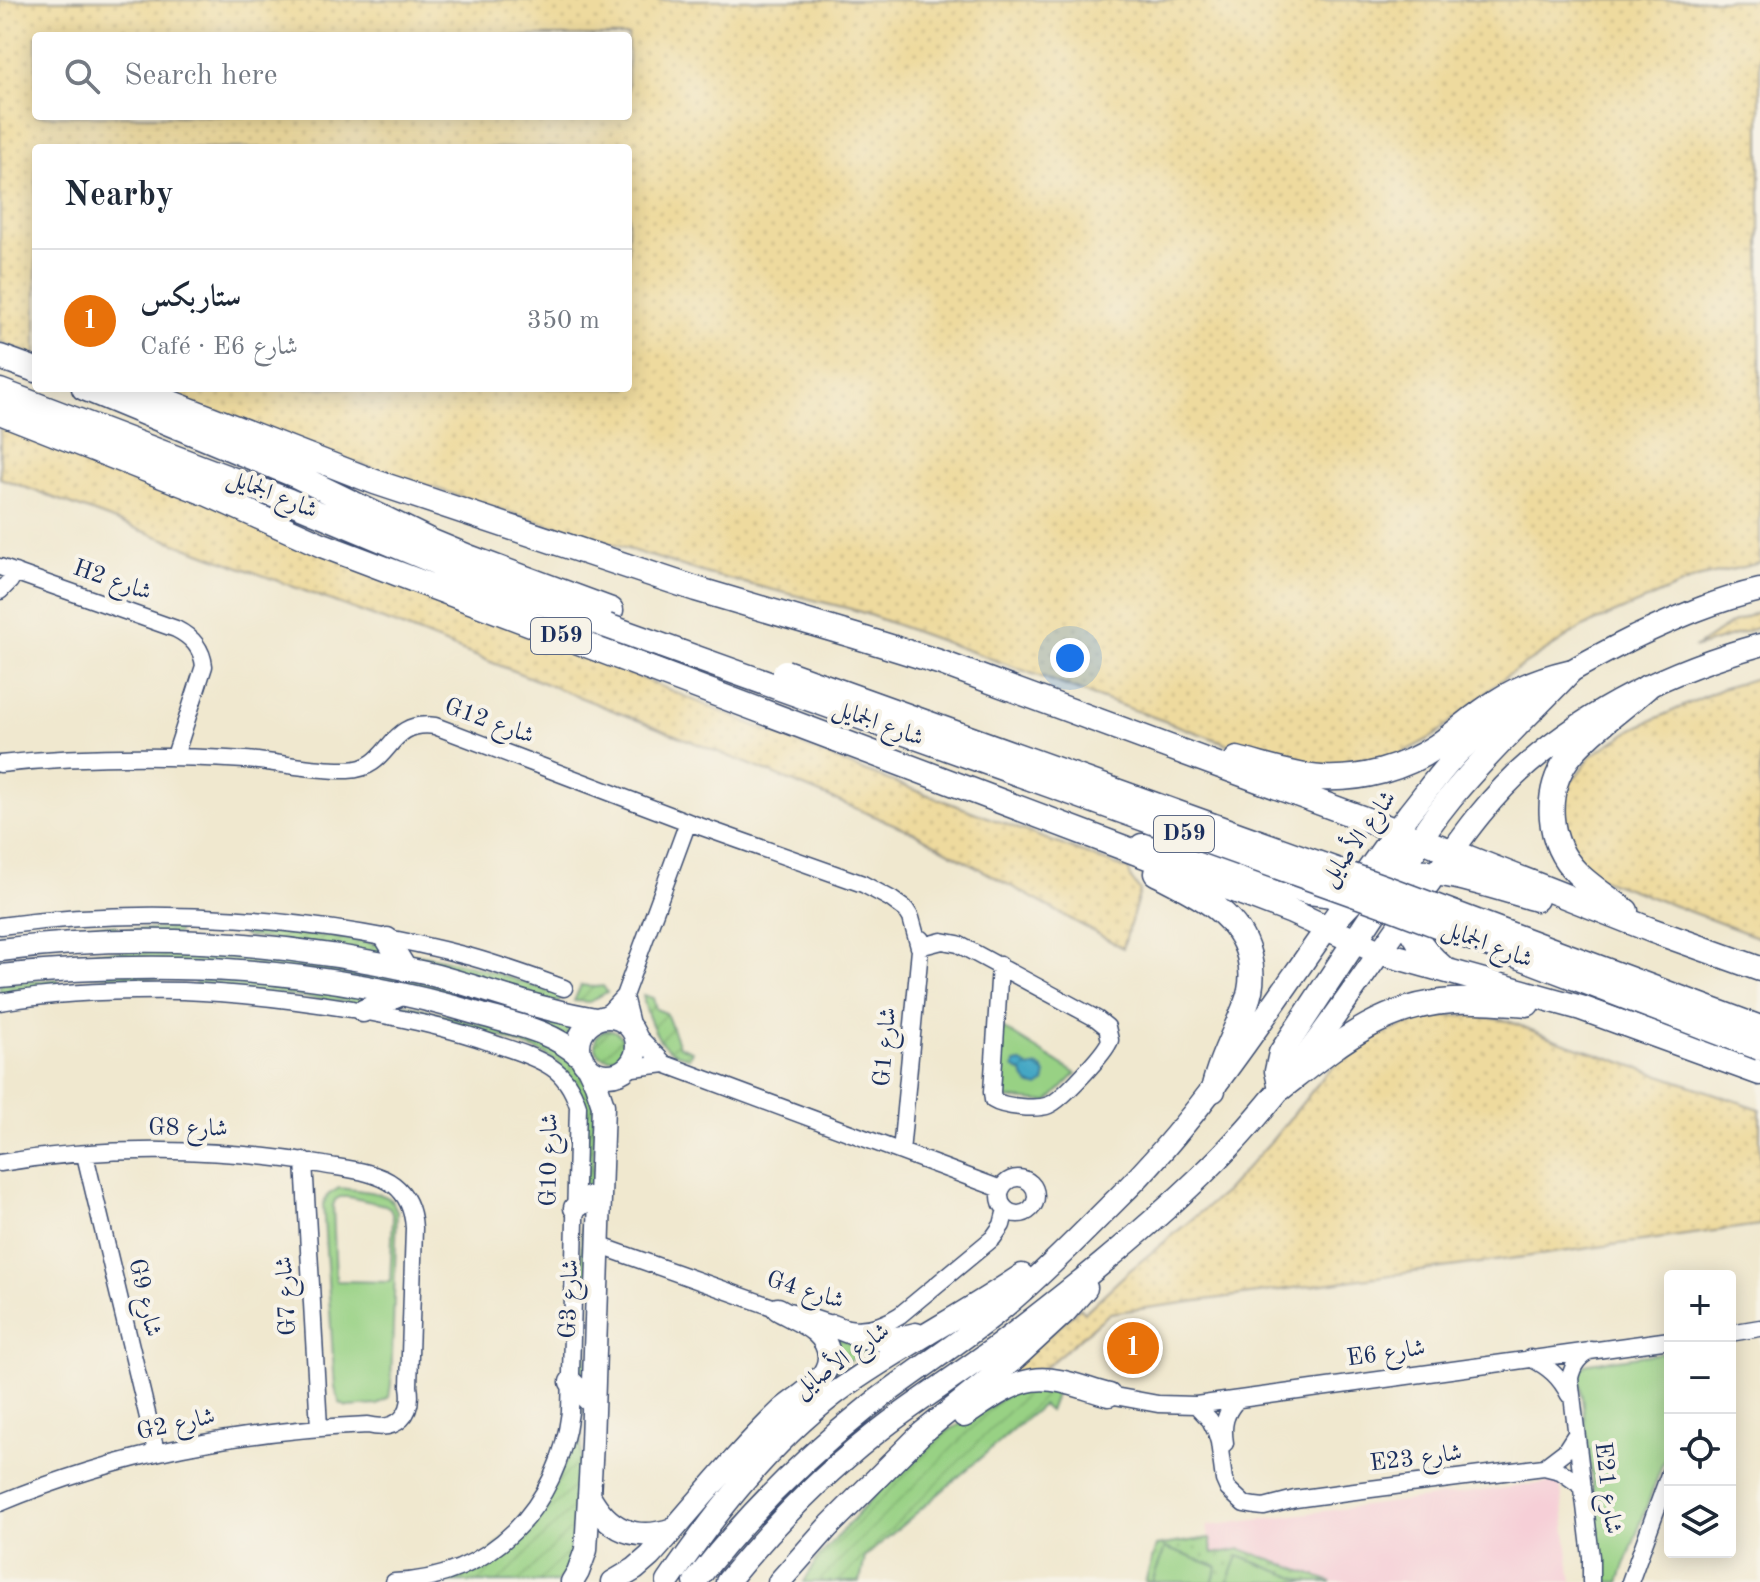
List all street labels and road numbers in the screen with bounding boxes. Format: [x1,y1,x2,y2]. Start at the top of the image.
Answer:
street label: شارع الجمايل [221,466,320,529]
street label: H2 شارع [68,556,154,611]
road number: D59 [531,618,591,654]
street label: G12 شارع [439,695,537,755]
street label: شارع الجمايل [827,697,927,757]
street label: شارع الأصايل [1312,783,1406,895]
road number: D59 [1154,816,1214,852]
street label: شارع الجمايل [1436,917,1535,979]
street label: G1 شارع [871,1006,907,1088]
street label: G10 شارع [537,1113,569,1207]
street label: G8 شارع [148,1116,228,1148]
street label: G7 شارع [273,1255,307,1336]
street label: G9 شارع [118,1257,165,1341]
street label: G3 شارع [557,1259,589,1339]
street label: G4 شارع [762,1268,847,1320]
street label: شارع الأصايل [786,1314,898,1408]
street label: E6 شارع [1345,1337,1428,1377]
street label: G2 شارع [135,1405,219,1451]
street label: E21 شارع [1583,1440,1625,1536]
street label: E23 شارع [1368,1441,1464,1483]

